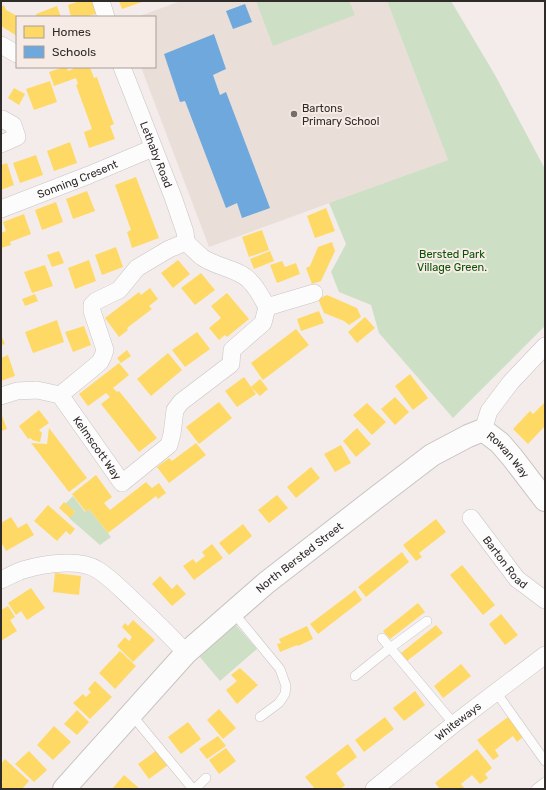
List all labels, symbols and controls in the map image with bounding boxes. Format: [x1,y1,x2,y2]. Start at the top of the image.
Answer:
legend [16,16,156,68]
text: Homes [52,25,91,39]
text: Schools [52,45,96,59]
place label: Bartons Primary School [302,102,379,128]
marker: Bartons Primary School [289,109,299,119]
street label: Lethaby Road [137,119,175,190]
street label: Sonning Cresent [35,157,120,201]
park label: Bersted Park Village Green. [417,248,487,274]
street label: Kelmscott Way [70,414,124,482]
street label: Rowan Way [484,429,532,480]
street label: North Bersted Street [253,519,346,595]
street label: Barton Road [480,533,530,591]
street label: Whiteways [433,699,484,743]

